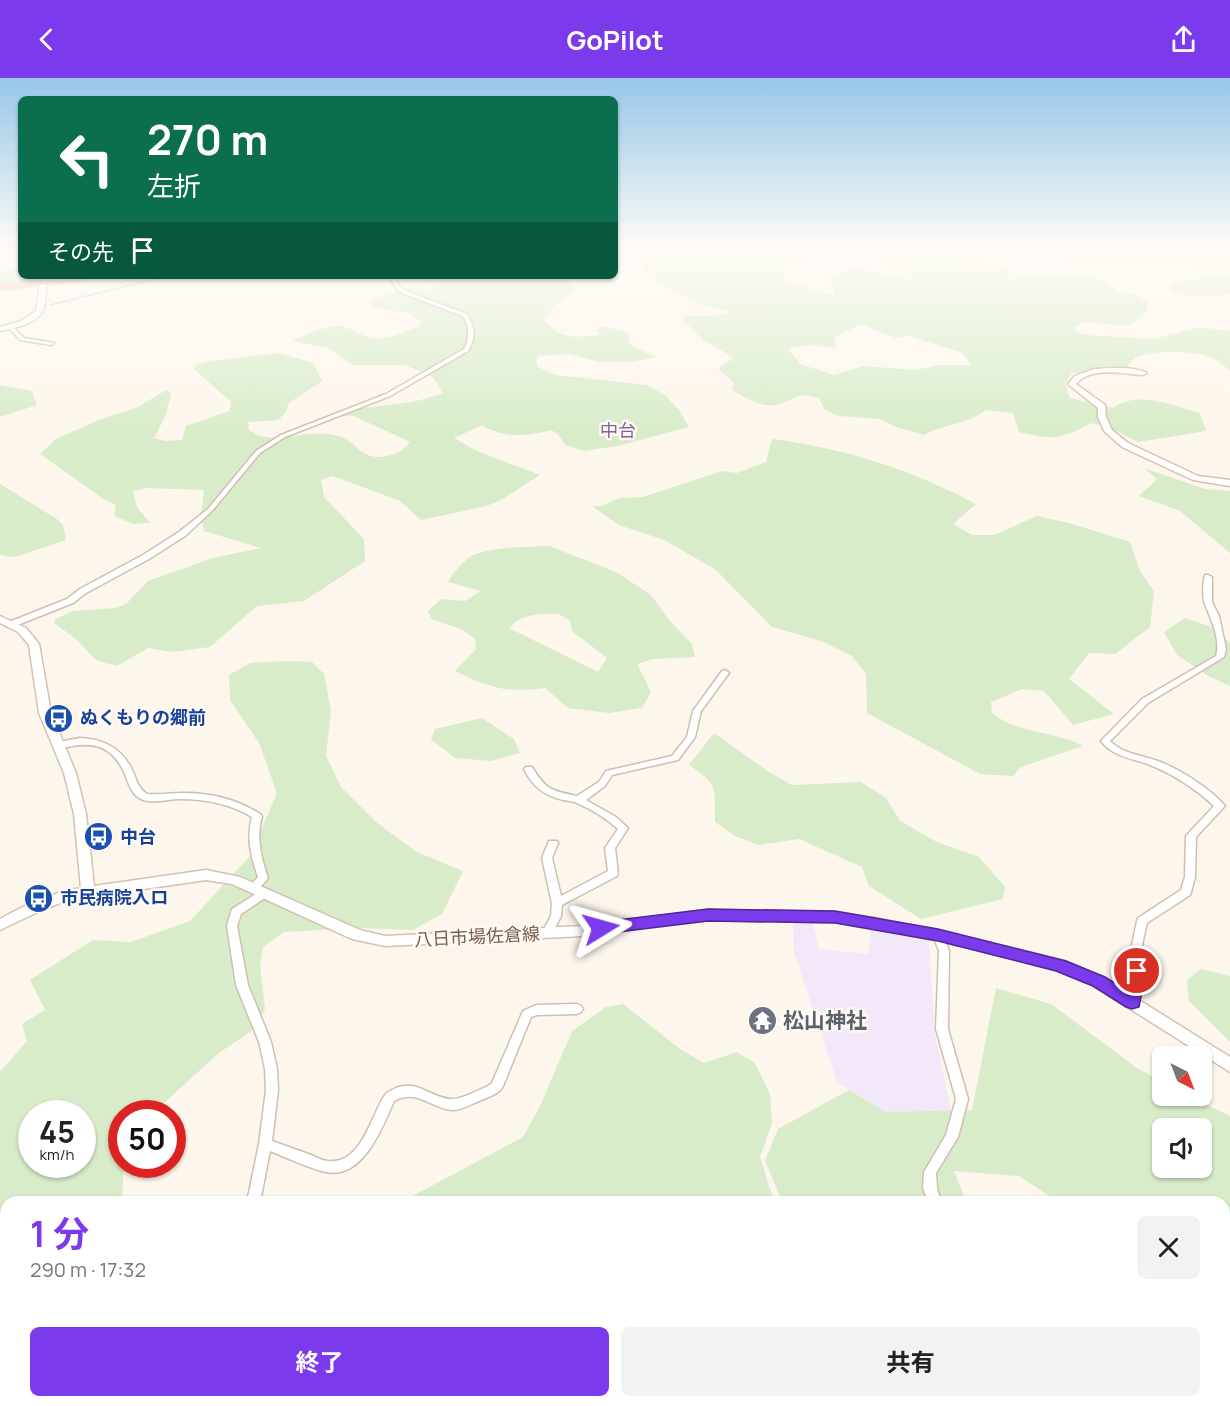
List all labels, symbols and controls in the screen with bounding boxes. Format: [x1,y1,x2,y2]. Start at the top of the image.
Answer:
text: GoPilot [566,21,664,58]
icon: back [30,23,63,56]
icon: share [1167,23,1200,56]
text: 270 m [147,110,268,168]
icon: left [48,120,126,198]
text: 左折 [147,167,201,204]
icon: arrive [126,234,159,267]
text: その先 [48,237,114,267]
district label: 中台 [600,418,636,442]
bus stop icon: ぬくもりの郷前 [43,702,75,734]
place label: ぬくもりの郷前 [80,705,206,729]
bus stop icon: 中台 [83,821,115,853]
place label: 中台 [120,824,156,848]
bus stop icon: 市民病院入ロ [23,882,55,914]
place label: 市民病院入ロ [60,885,168,909]
position arrow [569,896,633,960]
street label: 八日市場佐倉線 [413,921,540,951]
pin [1111,945,1162,996]
icon: arrive [1120,954,1153,987]
temple icon: 松山神社 [746,1005,778,1037]
place label: 松山神社 [783,1006,867,1034]
north arrow [1152,1046,1212,1106]
map controls [1152,1046,1212,1178]
speed limit sign: 50 [108,1100,186,1178]
text: 45 [39,1111,75,1152]
button: sound [1152,1118,1212,1178]
text: km/h [40,1144,74,1165]
text: 1 分 [30,1209,89,1258]
button: close [1137,1216,1200,1279]
text: 290 m · 17:32 [30,1256,146,1283]
button: 終了 [30,1327,609,1396]
button: 共有 [621,1327,1200,1396]

